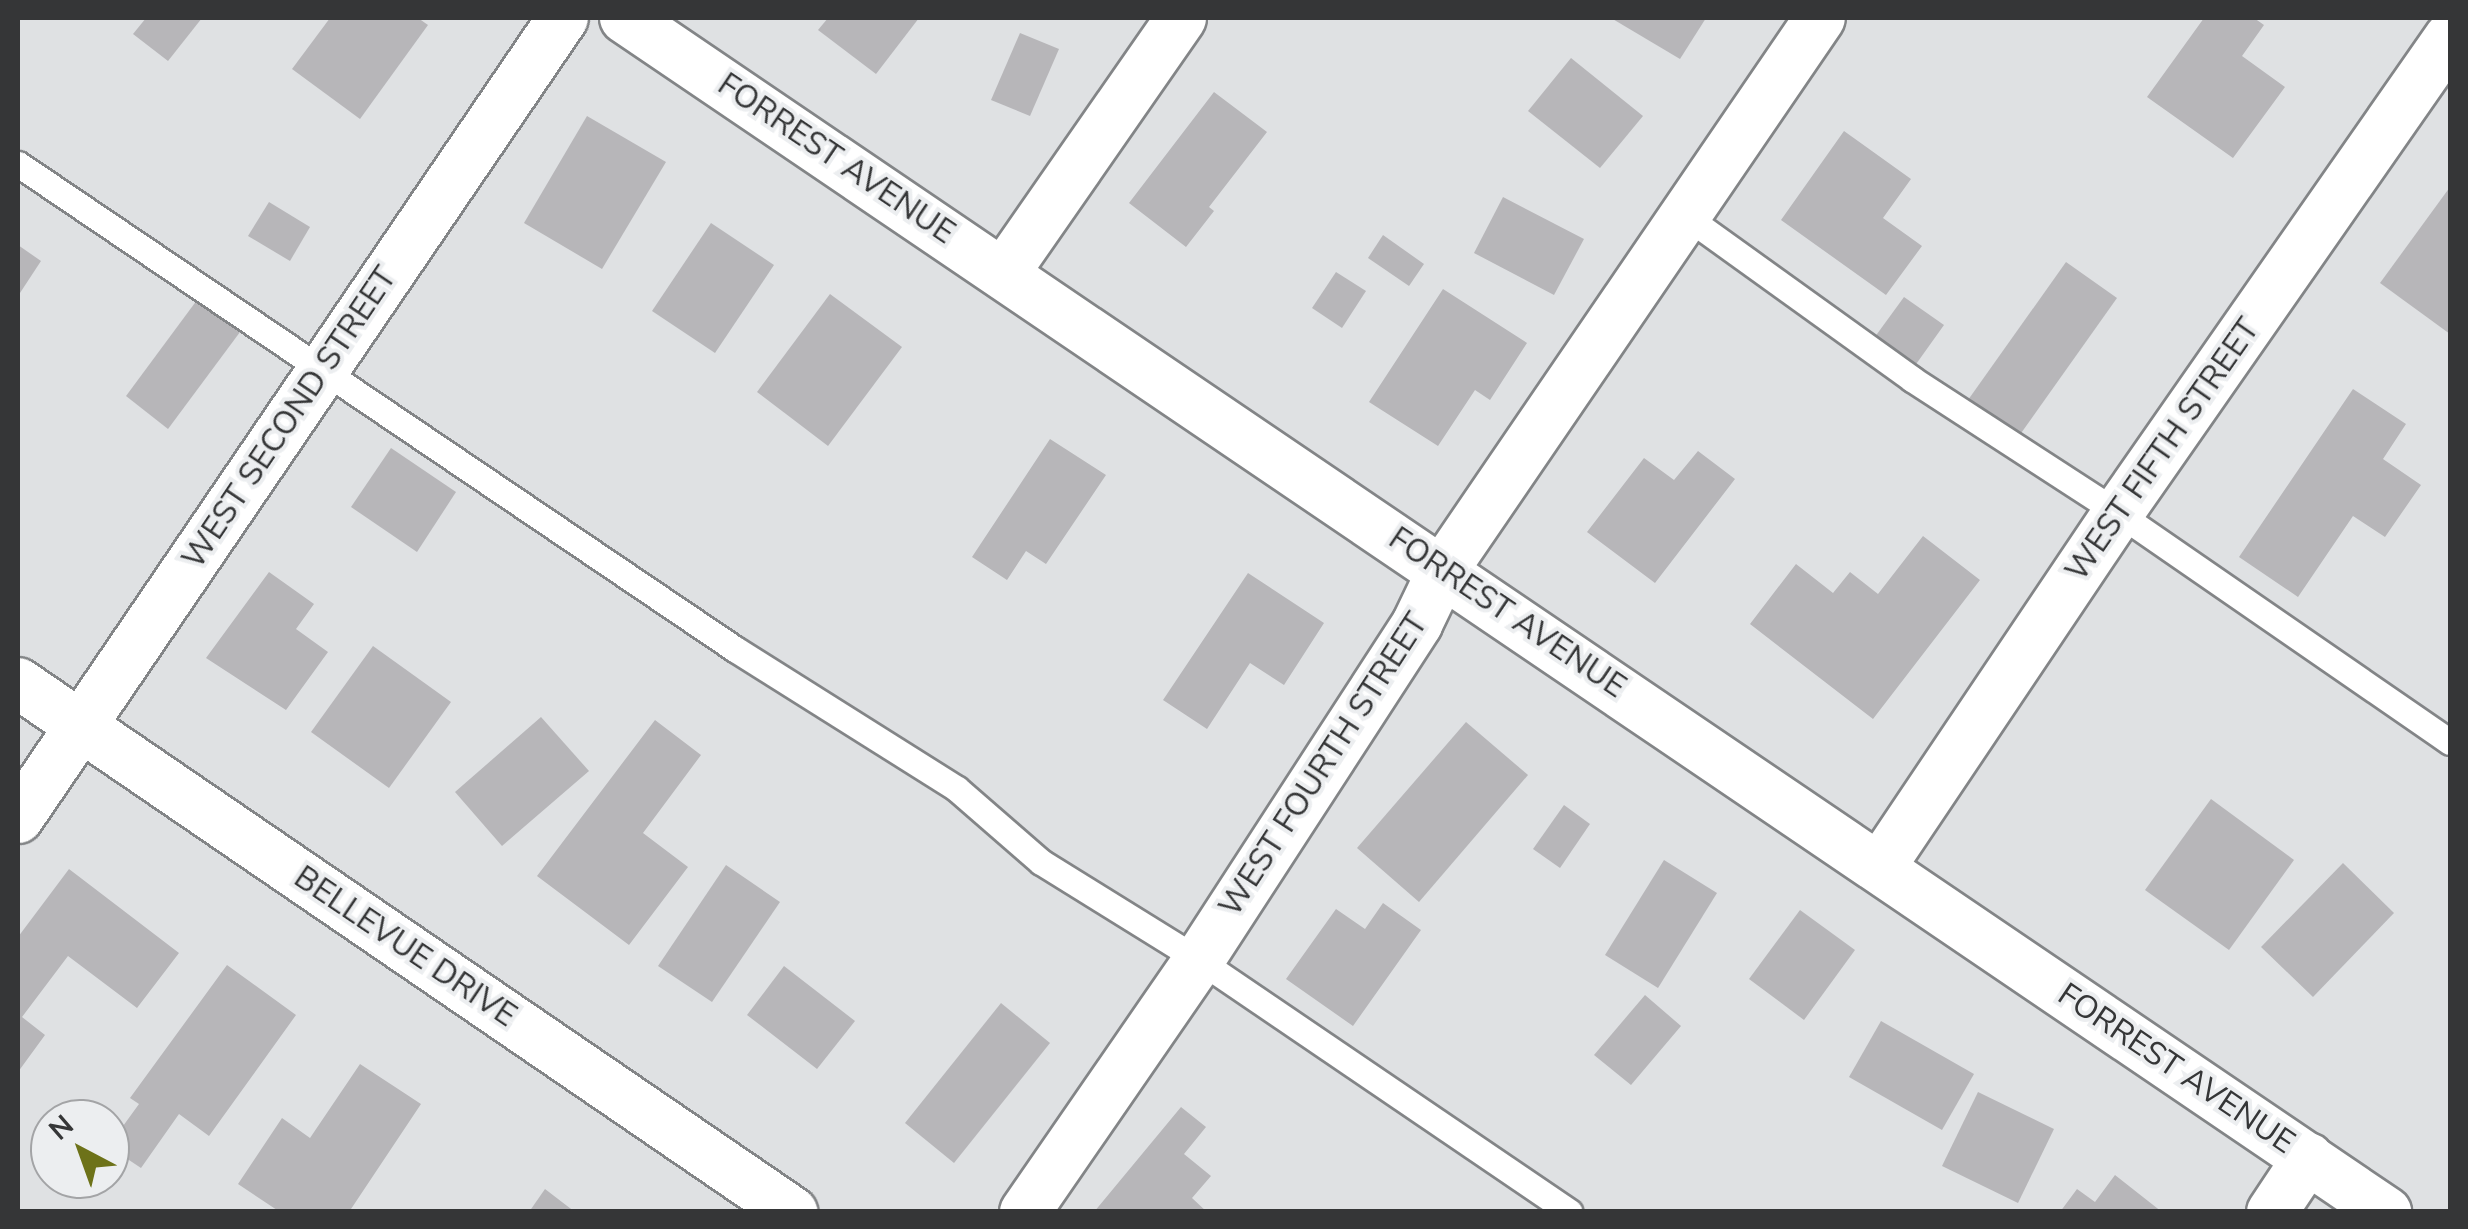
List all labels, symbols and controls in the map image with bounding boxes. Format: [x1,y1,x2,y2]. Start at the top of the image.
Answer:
street label: FORREST AVENUE [710,66,962,252]
street label: WEST SECOND STREET [175,260,405,576]
street label: WEST FIFTH STREET [2058,311,2268,589]
street label: FORREST AVENUE [1381,520,1633,706]
street label: WEST FOURTH STREET [1212,606,1436,924]
street label: BELLEVUE DRIVE [287,858,523,1036]
street label: FORREST AVENUE [2050,976,2302,1162]
north arrow [30,1099,130,1199]
text: N [41,1107,82,1149]

